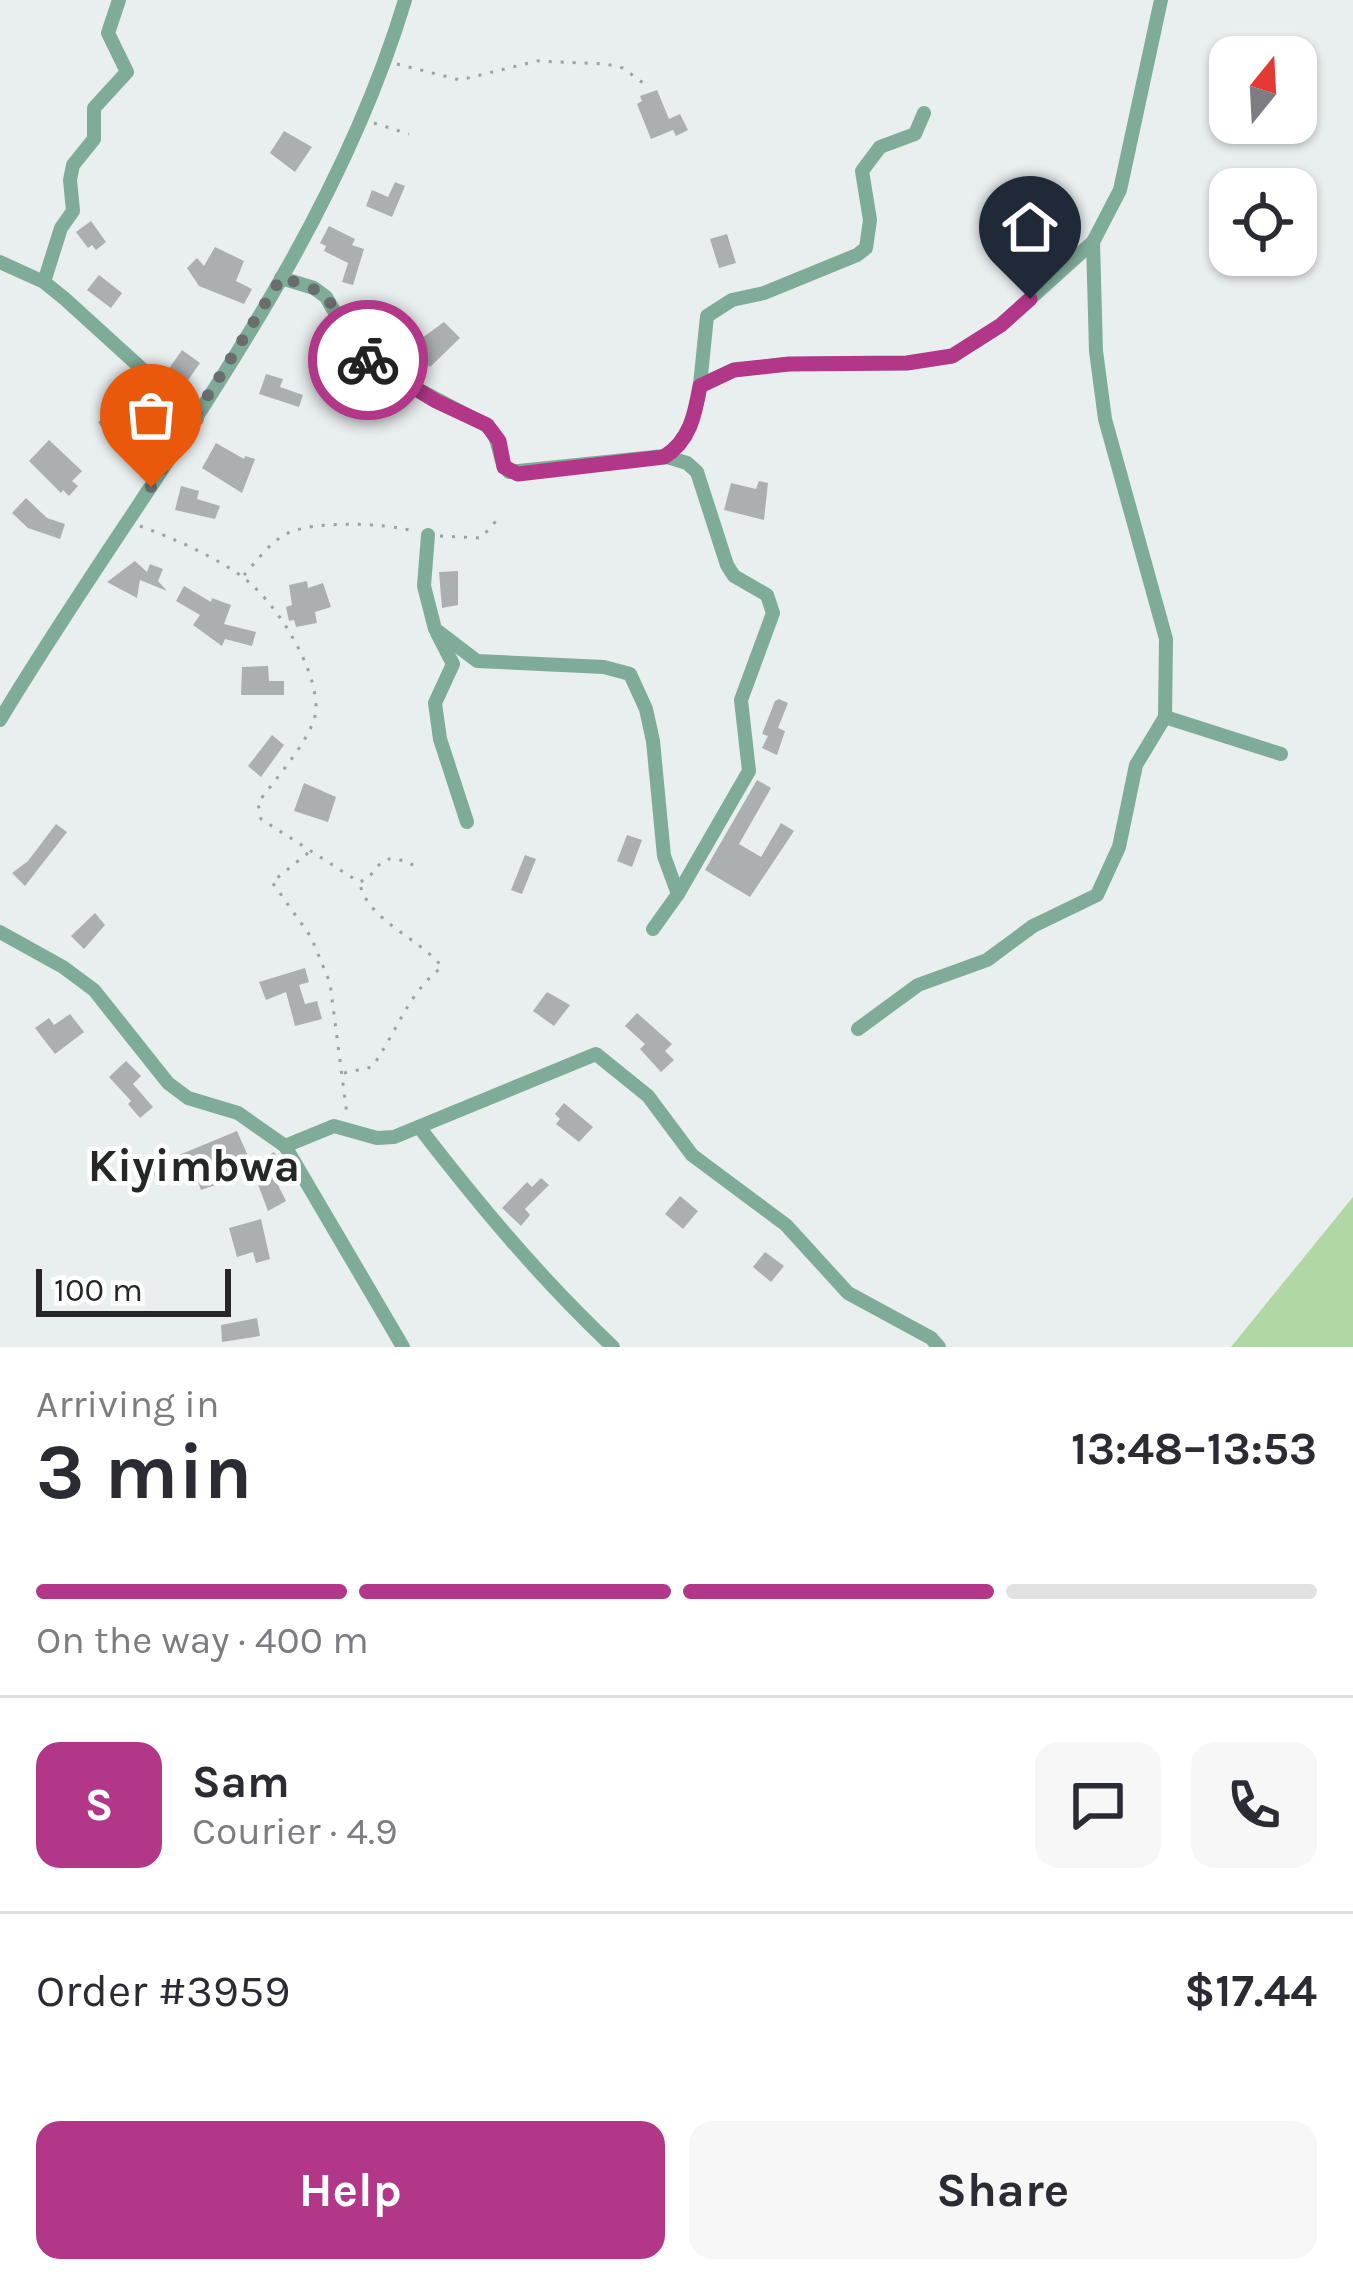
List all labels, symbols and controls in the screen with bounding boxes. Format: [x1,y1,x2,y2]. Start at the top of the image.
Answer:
north arrow [1209,36,1317,144]
map controls [1209,36,1317,276]
button: locate [1209,168,1317,276]
pin [979,176,1081,299]
icon: home [997,194,1063,260]
courier [308,300,428,420]
icon: bike [335,327,401,393]
pin [100,364,202,487]
icon: bag [118,382,184,448]
district label: Kiyimbwa [88,1140,300,1193]
scale bar [36,1263,231,1316]
text: 100 m [54,1271,143,1309]
text: Arriving in [36,1381,219,1427]
text: 13:48–13:53 [1071,1423,1317,1475]
text: 3 min [36,1426,252,1518]
text: On the way · 400 m [36,1617,369,1663]
button: chat [1035,1742,1161,1868]
button: phone [1191,1742,1317,1868]
text: Sam [192,1756,290,1808]
text: S [85,1779,113,1831]
text: Courier · 4.9 [192,1808,398,1854]
text: Order #3959 [36,1965,290,2017]
text: $17.44 [1184,1965,1317,2017]
button: Help [36,2121,665,2259]
button: Share [689,2121,1317,2259]

